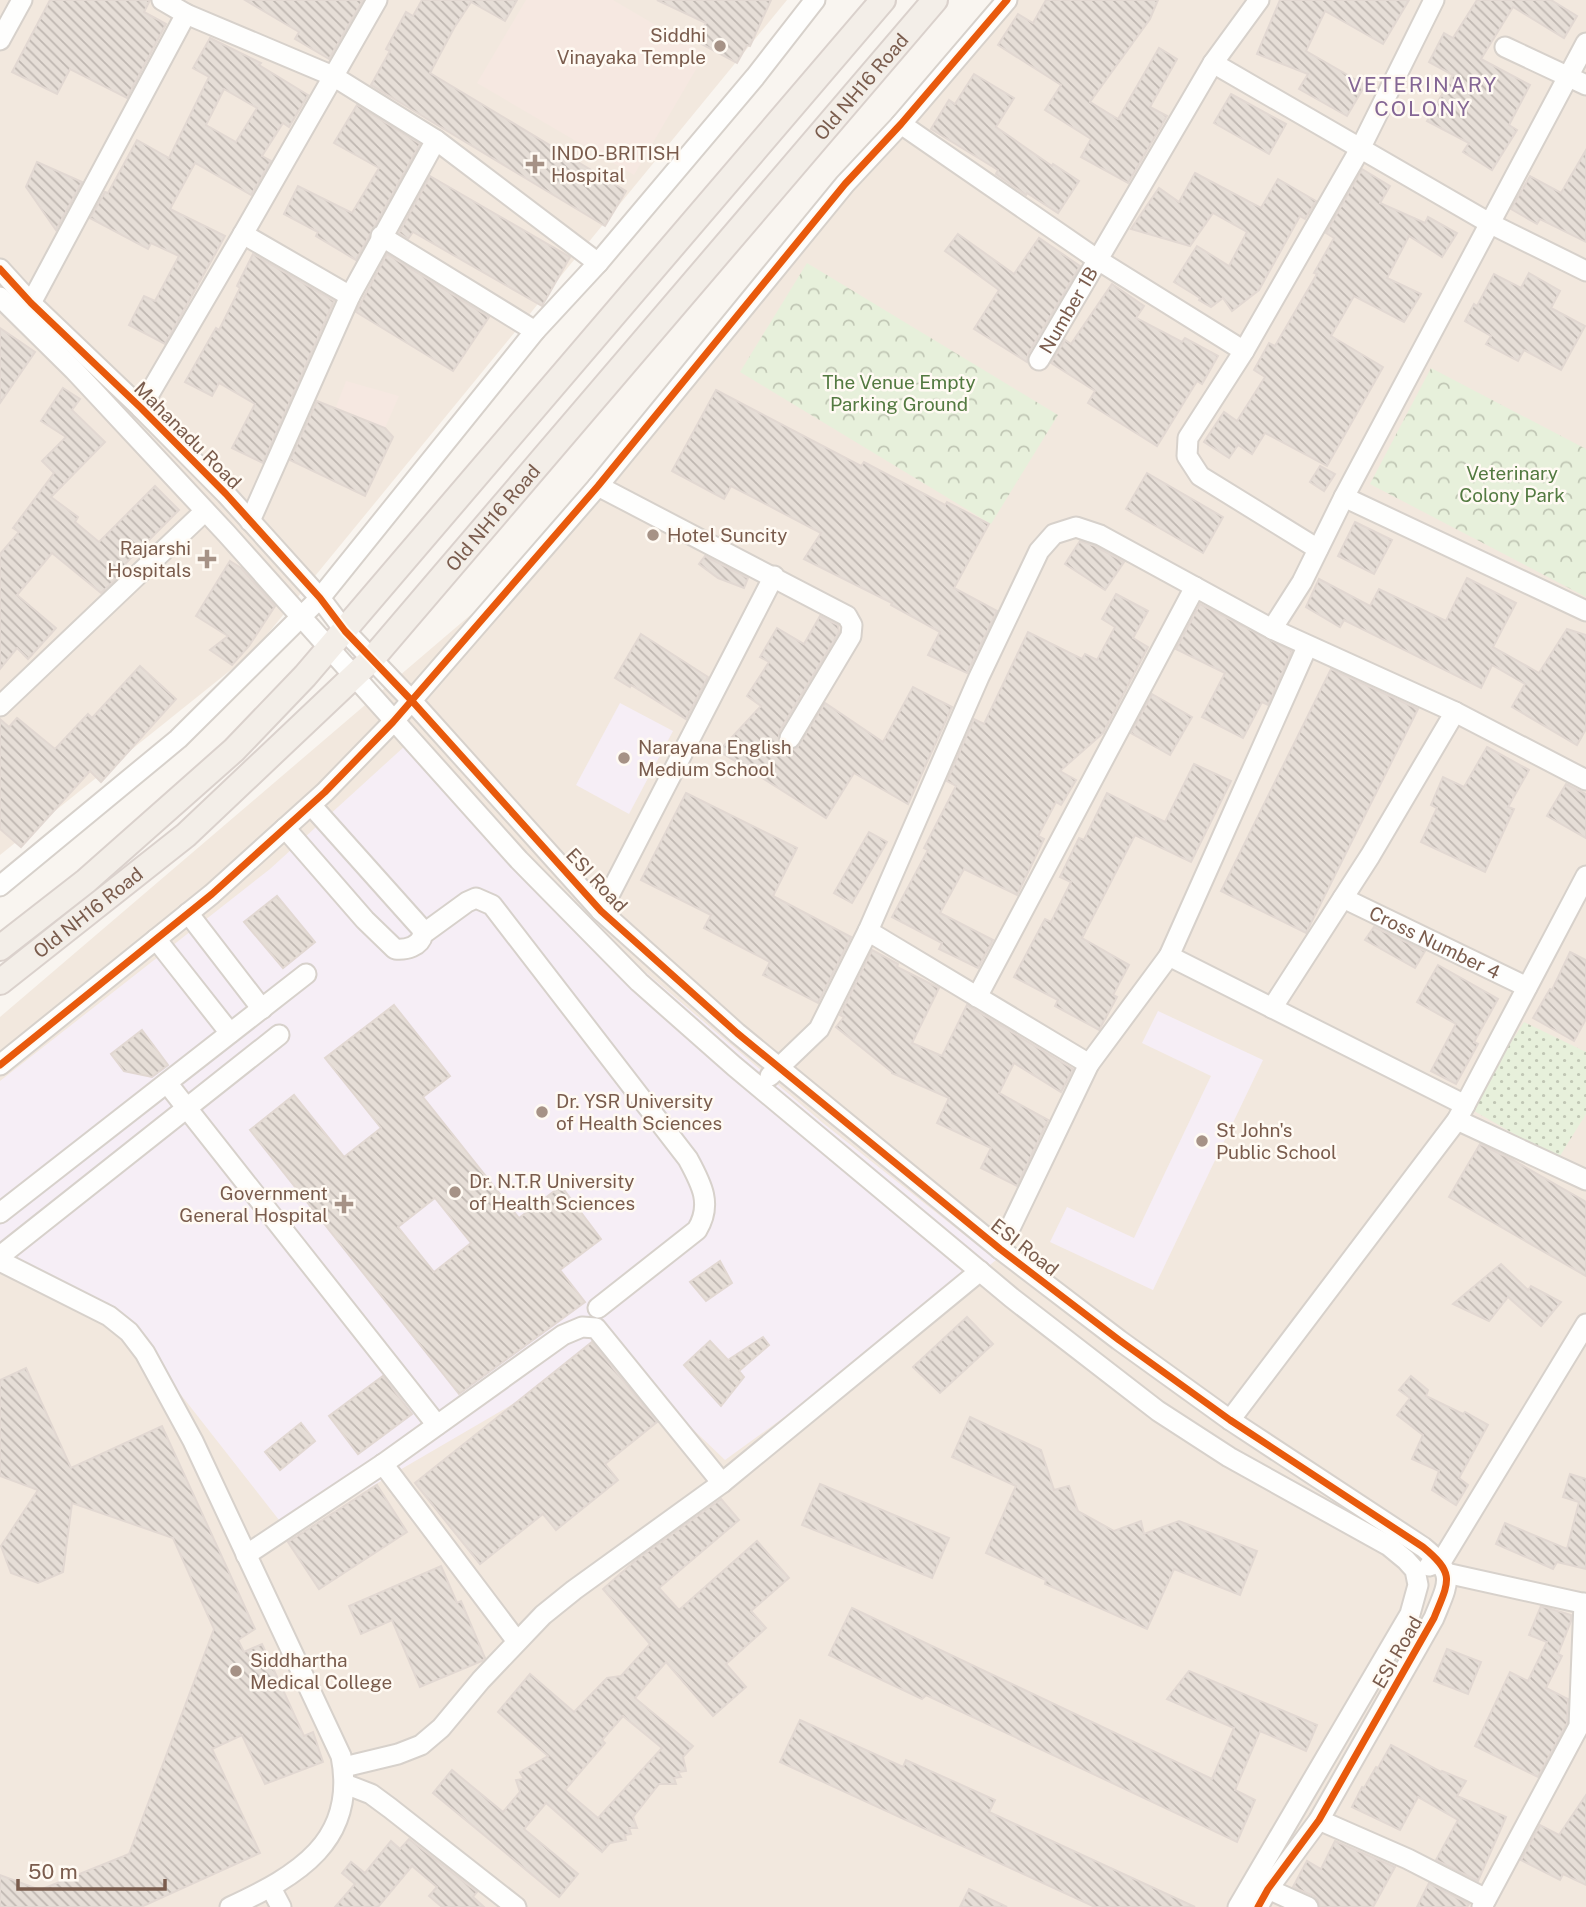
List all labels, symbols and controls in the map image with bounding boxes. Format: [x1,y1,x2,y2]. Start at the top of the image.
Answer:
place label: Siddhi Vinayaka Temple [557,24,706,68]
street label: Old NH16 Road [809,29,913,144]
marker: Siddhi Vinayaka Temple [712,38,728,54]
district label: VETERINARY COLONY [1348,72,1498,121]
place label: INDO-BRITISH Hospital [551,142,680,186]
marker: INDO-BRITISH Hospital [525,154,545,174]
street label: Number 1B [1034,263,1102,357]
park label: The Venue Empty Parking Ground [822,371,976,415]
street label: Mahanadu Road [130,377,246,493]
street label: Old NH16 Road [441,460,544,575]
park label: Veterinary Colony Park [1459,462,1565,506]
place label: Hotel Suncity [667,524,787,546]
marker: Hotel Suncity [645,527,661,543]
place label: Rajarshi Hospitals [107,537,191,581]
marker: Rajarshi Hospitals [197,549,217,569]
place label: Narayana English Medium School [638,736,792,780]
marker: Narayana English Medium School [616,750,632,766]
street label: ESI Road [562,843,632,917]
street label: Old NH16 Road [29,863,147,962]
street label: Cross Number 4 [1366,901,1504,983]
place label: Dr. YSR University of Health Sciences [556,1090,722,1134]
marker: Dr. YSR University of Health Sciences [534,1104,550,1120]
place label: St John's Public School [1216,1119,1337,1163]
marker: St John's Public School [1194,1133,1210,1149]
place label: Dr. N.T.R University of Health Sciences [469,1170,635,1214]
place label: Government General Hospital [179,1182,328,1226]
marker: Dr. N.T.R University of Health Sciences [447,1184,463,1200]
marker: Government General Hospital [334,1194,354,1214]
street label: ESI Road [987,1214,1063,1280]
street label: ESI Road [1368,1612,1426,1692]
place label: Siddhartha Medical College [250,1649,392,1693]
marker: Siddhartha Medical College [228,1663,244,1679]
scale bar [18,1848,164,1892]
text: 50 m [28,1859,78,1884]

